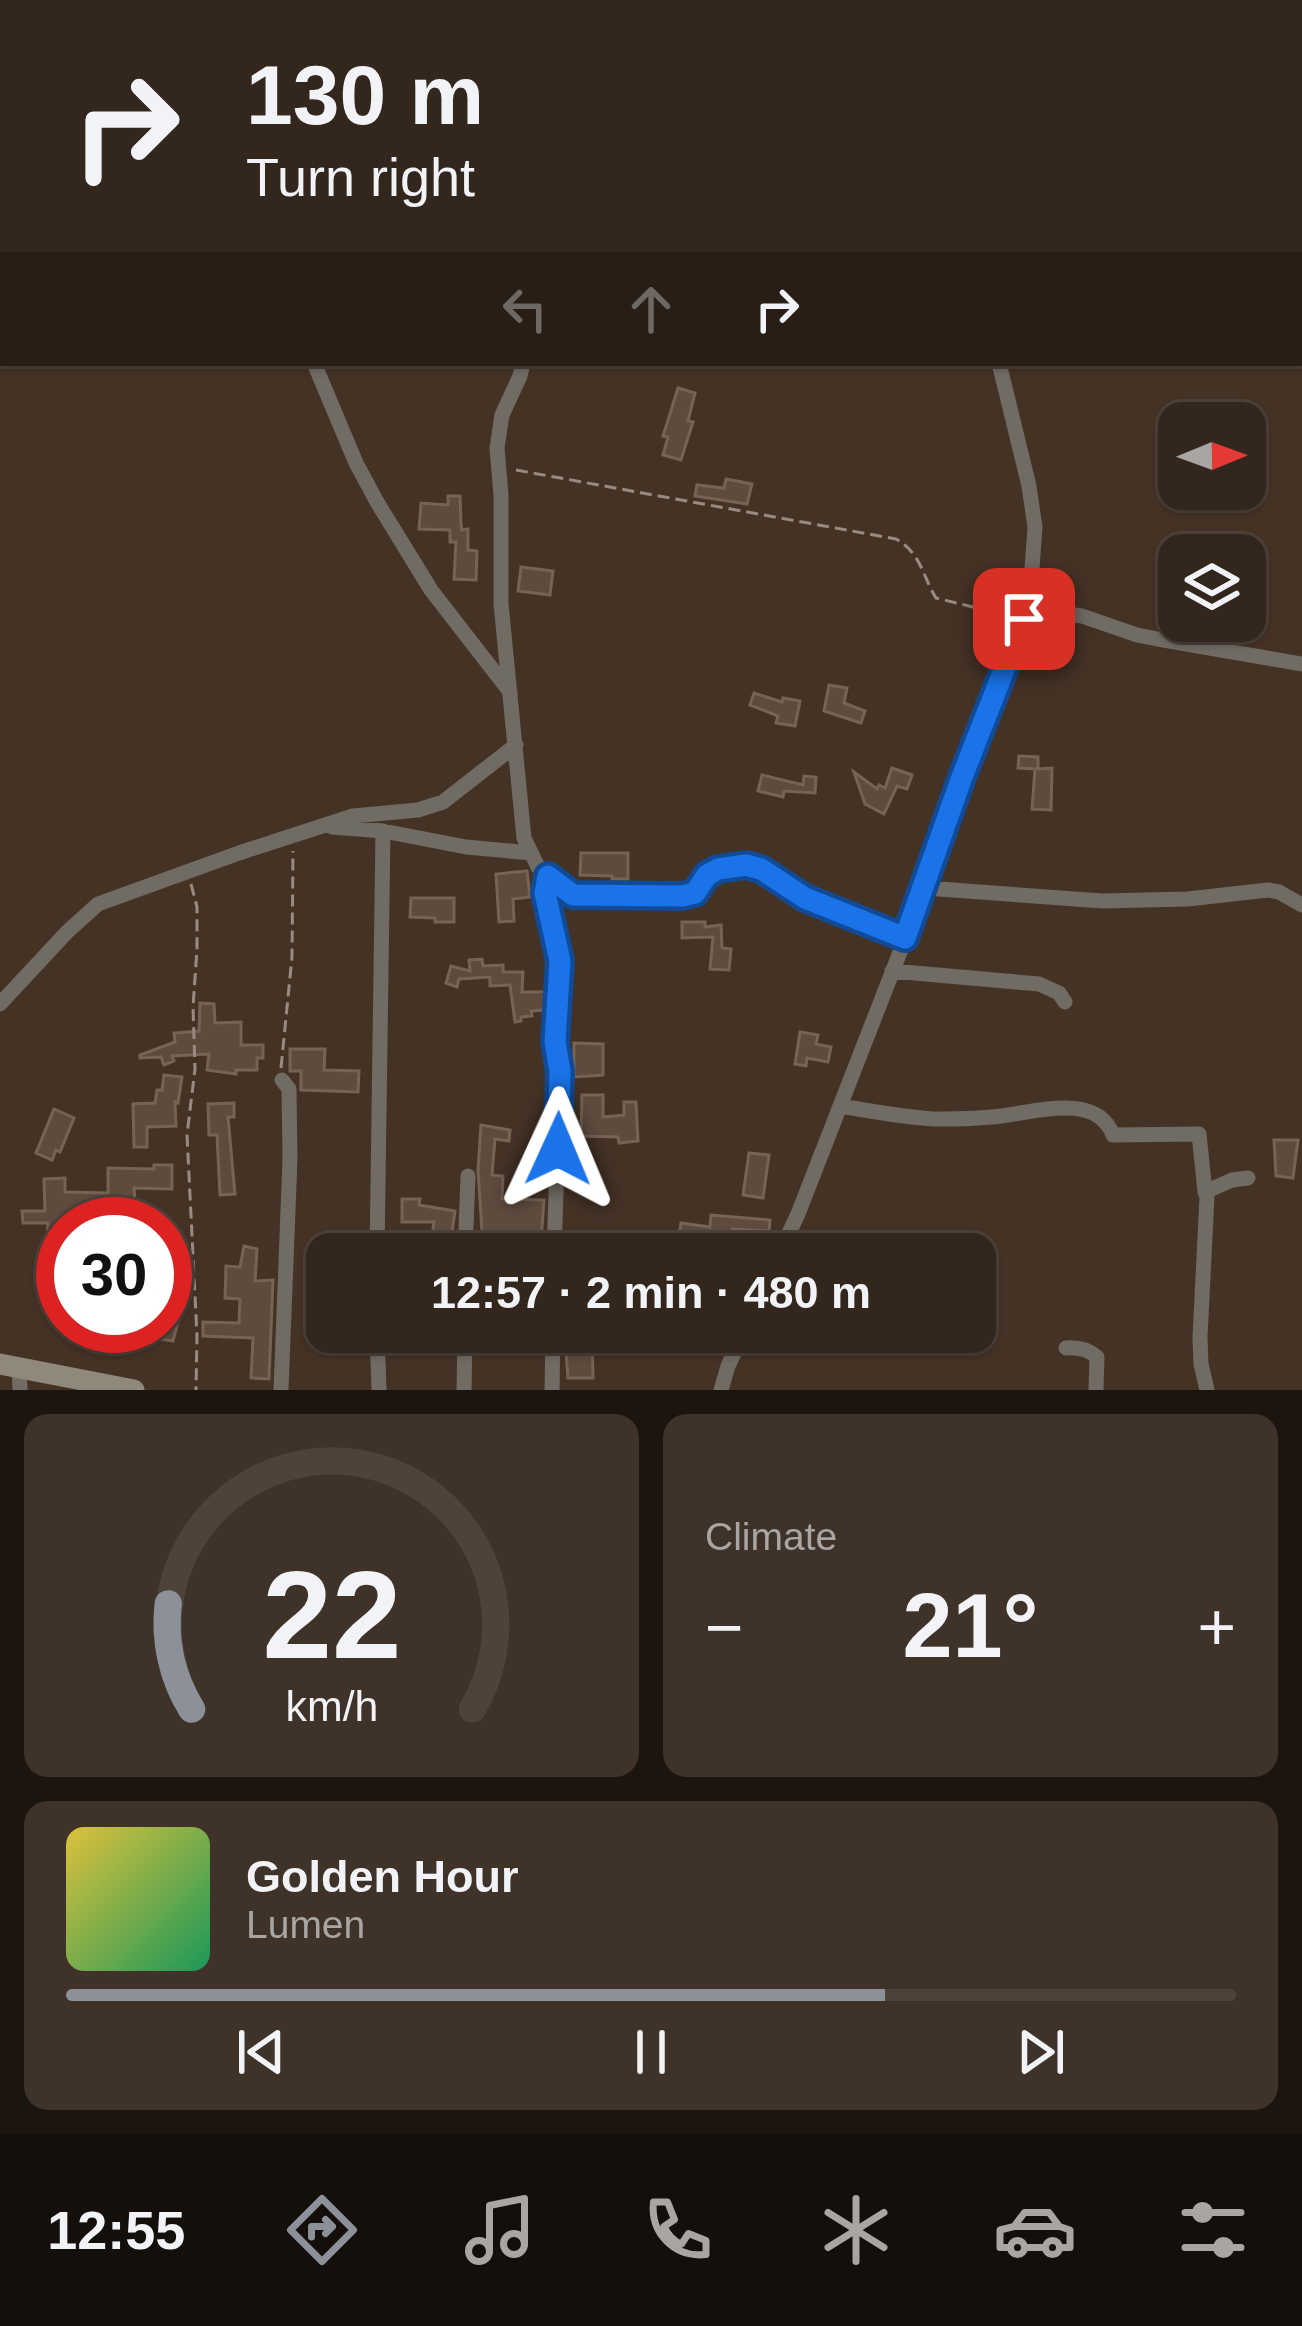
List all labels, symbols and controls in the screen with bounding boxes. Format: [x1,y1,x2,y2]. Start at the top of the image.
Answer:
icon: right [48,48,204,204]
text: 130 m [246,48,484,142]
text: Turn right [246,147,475,207]
icon: left [492,276,558,342]
icon: ahead [618,276,684,342]
icon: right [744,276,810,342]
north arrow [1158,402,1266,510]
map controls [1158,402,1266,642]
button: layers [1158,534,1266,642]
pin [973,568,1075,670]
icon: arrive [991,586,1057,652]
position arrow [495,1086,621,1212]
speed limit sign: 30 [36,1197,192,1353]
text: 12:57 · 2 min · 480 m [431,1267,871,1318]
text: Climate [705,1515,837,1558]
text: 22 [262,1545,401,1684]
text: 21° [902,1576,1039,1676]
text: − [705,1590,744,1664]
text: + [1197,1590,1236,1664]
text: km/h [285,1681,378,1729]
text: Golden Hour [246,1851,518,1902]
text: Lumen [246,1903,365,1946]
icon: previous [228,2019,294,2085]
icon: pause [618,2019,684,2085]
icon: next [1008,2019,1074,2085]
icon: directions [280,2188,364,2272]
icon: music [458,2188,542,2272]
icon: phone [636,2188,720,2272]
icon: climate [814,2188,898,2272]
icon: car [993,2188,1077,2272]
icon: filters [1171,2188,1255,2272]
text: 12:55 [47,2200,185,2260]

